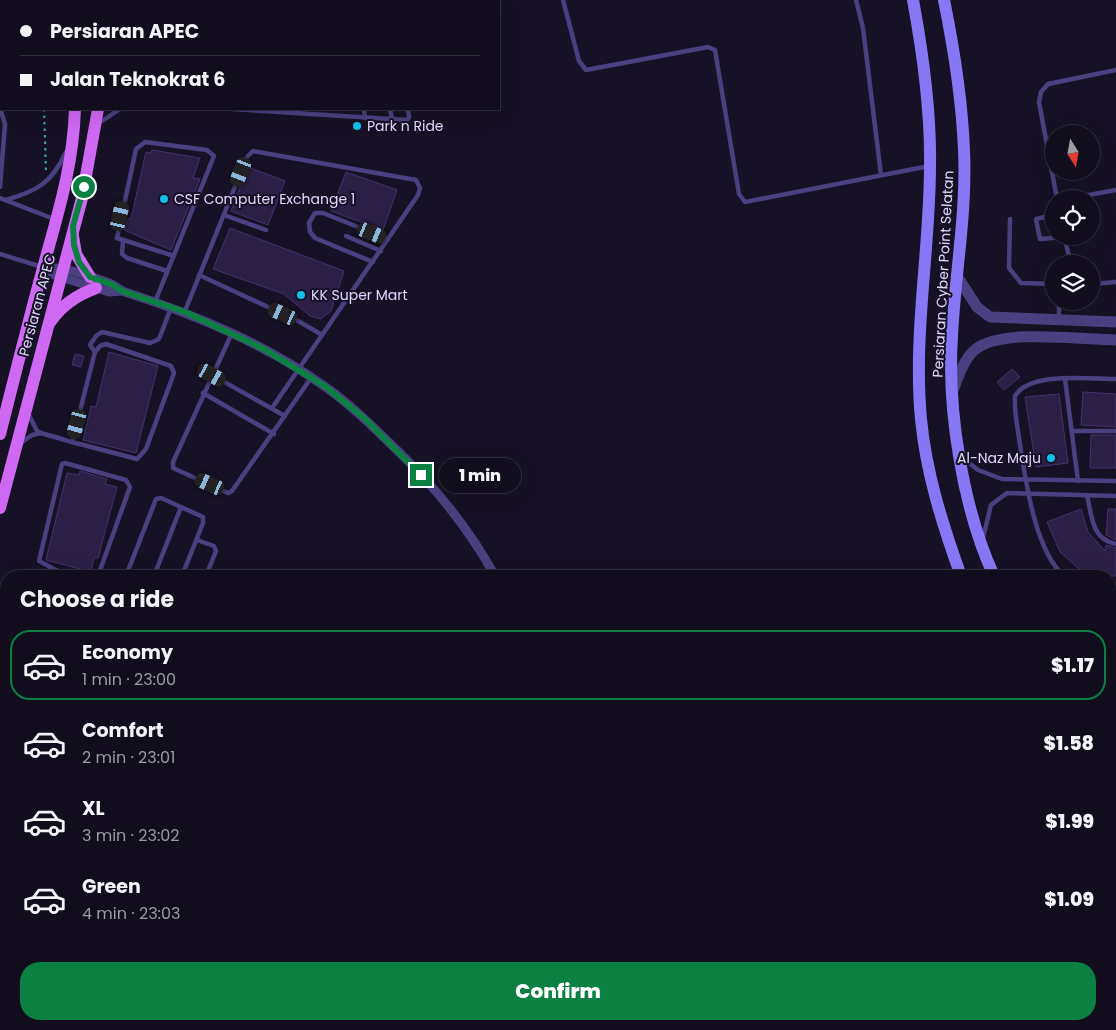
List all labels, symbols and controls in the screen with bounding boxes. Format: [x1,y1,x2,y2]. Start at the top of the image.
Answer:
text: Persiaran APEC [50,18,199,45]
text: Jalan Teknokrat 6 [50,66,225,93]
place label: Park n Ride [367,116,444,136]
marker: Park n Ride [351,120,363,132]
north arrow [1045,125,1100,180]
map controls [1045,125,1100,310]
car [228,155,253,189]
street label: Persiaran Cyber Point Selatan [928,170,958,378]
route start [73,176,95,198]
place label: CSF Computer Exchange 1 [174,189,355,209]
button: locate [1045,190,1100,245]
marker: CSF Computer Exchange 1 [158,193,170,205]
car [109,200,130,232]
car [355,220,388,246]
street label: Persiaran APEC [14,252,60,358]
button: layers [1045,255,1100,310]
place label: KK Super Mart [311,285,408,305]
marker: KK Super Mart [295,289,307,301]
car [266,301,299,327]
car [195,361,228,389]
car [65,408,88,440]
place label: Al-Naz Maju [957,448,1041,468]
marker: Al-Naz Maju [1045,452,1057,464]
callout: 1 min [438,458,521,492]
route end [410,464,432,486]
text: 1 min [459,464,501,487]
car [193,471,226,497]
text: Choose a ride [20,584,174,615]
text: Economy [82,639,173,666]
icon: car [22,643,67,688]
text: $1.17 [1051,652,1094,679]
text: 1 min · 23:00 [82,668,176,691]
text: Comfort [82,717,164,744]
icon: car [22,721,67,766]
text: $1.58 [1044,730,1094,757]
text: 2 min · 23:01 [82,746,175,769]
text: XL [82,795,105,822]
icon: car [22,799,67,844]
text: $1.99 [1045,808,1094,835]
text: 3 min · 23:02 [82,824,180,847]
text: Green [82,873,141,900]
icon: car [22,877,67,922]
text: $1.09 [1044,886,1094,913]
text: 4 min · 23:03 [82,902,180,925]
button: Confirm [20,962,1096,1020]

